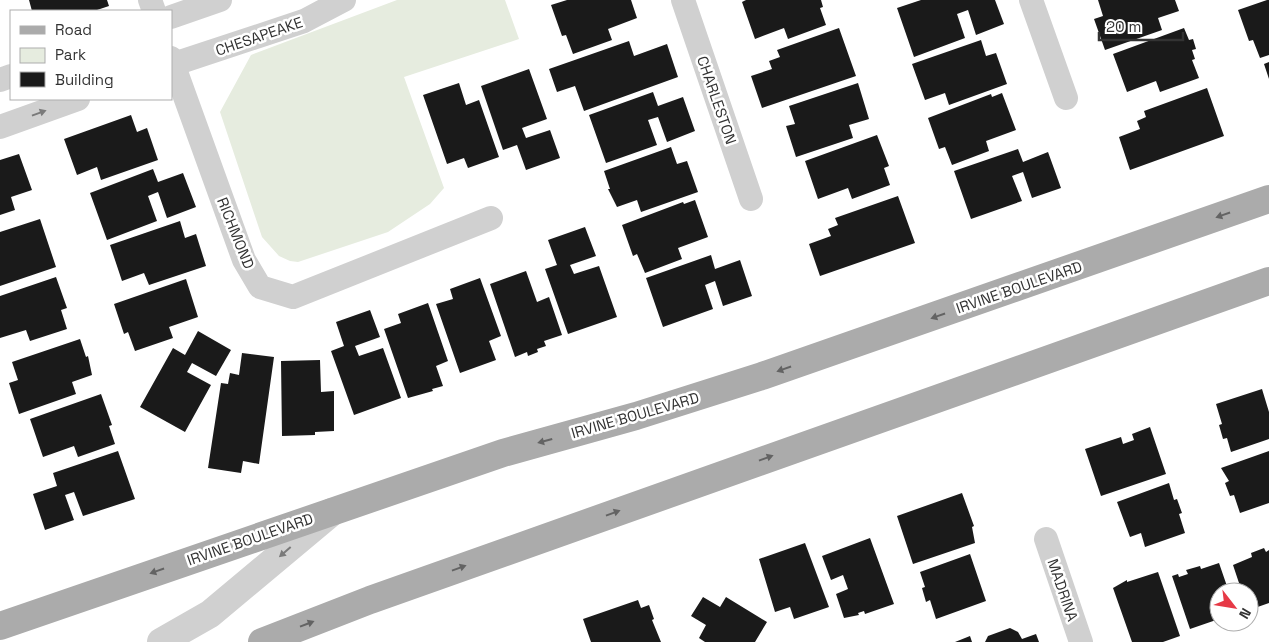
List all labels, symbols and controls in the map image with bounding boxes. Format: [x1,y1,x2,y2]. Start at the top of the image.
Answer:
legend [10,10,172,100]
scale bar [1099,10,1183,42]
street label: CHESAPEAKE [213,12,305,60]
text: 20 m [1106,17,1141,36]
text: Road [55,20,92,39]
text: Park [55,45,86,64]
street label: CHARLESTON [693,53,741,147]
text: Building [55,70,114,89]
one-way arrow [32,109,47,117]
street label: RICHMOND [213,194,259,272]
one-way arrow [1215,212,1230,220]
street label: IRVINE BOULEVARD [953,256,1085,317]
one-way arrow [930,312,945,320]
one-way arrow [776,365,791,373]
street label: IRVINE BOULEVARD [569,388,701,442]
one-way arrow [537,438,552,446]
one-way arrow [758,454,773,462]
street label: IRVINE BOULEVARD [184,508,316,569]
one-way arrow [605,509,620,516]
one-way arrow [279,547,292,558]
street label: MADRINA [1043,556,1083,624]
one-way arrow [452,564,467,571]
one-way arrow [149,568,164,576]
north arrow [1209,582,1259,632]
text: N [1235,605,1255,622]
one-way arrow [300,620,315,628]

